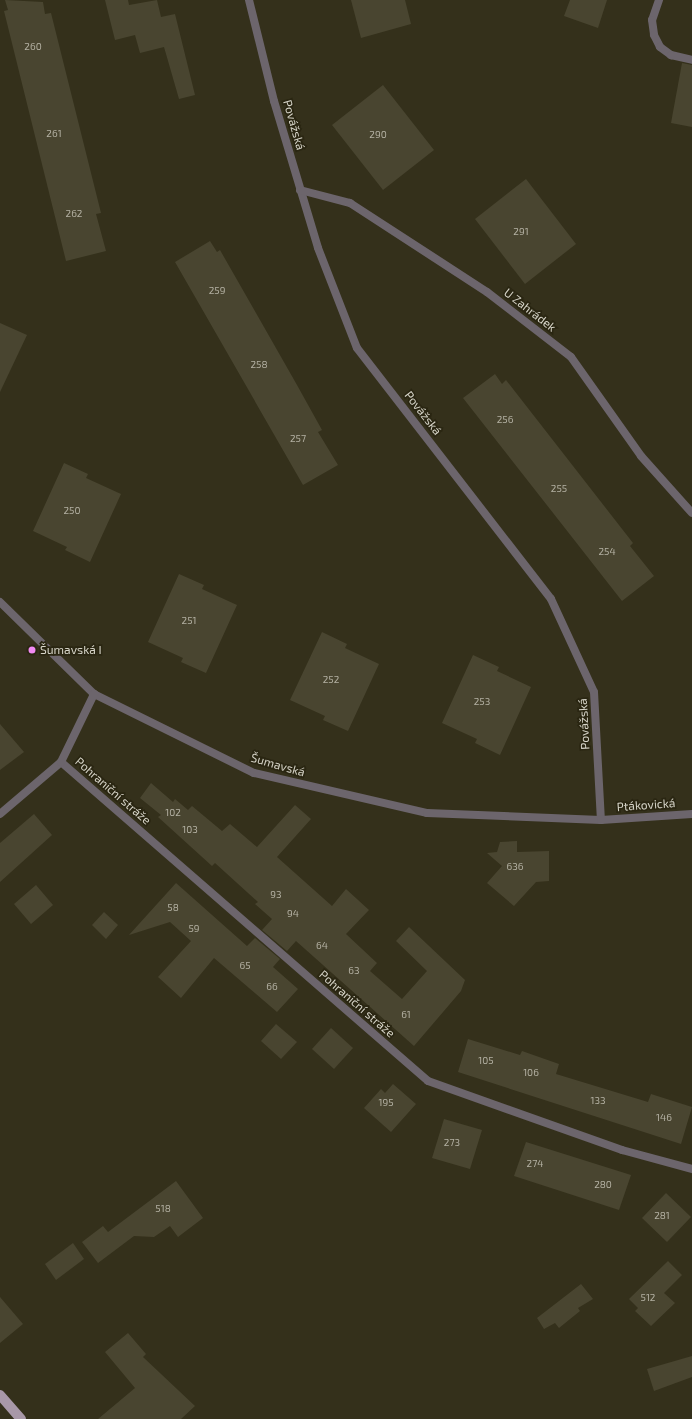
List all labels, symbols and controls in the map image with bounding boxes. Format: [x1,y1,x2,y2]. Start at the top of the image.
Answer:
house number: 260 [24,41,42,53]
street label: Povážská [280,98,308,152]
house number: 261 [46,128,62,140]
house number: 290 [369,129,387,141]
house number: 262 [66,208,82,220]
house number: 291 [513,226,529,238]
house number: 259 [209,285,225,297]
street label: U Zahrádek [501,285,559,335]
house number: 258 [250,359,268,371]
street label: Povážská [401,388,445,438]
house number: 256 [497,414,513,426]
house number: 257 [290,433,306,445]
house number: 255 [551,483,567,495]
house number: 250 [63,505,81,517]
house number: 254 [598,546,616,558]
house number: 251 [182,615,196,627]
place label: Šumavská I [40,643,102,657]
marker: Šumavská I [27,645,37,655]
house number: 252 [323,674,339,686]
house number: 253 [474,696,490,708]
street label: Povážská [575,698,593,750]
street label: Šumavská [249,750,307,780]
street label: Pohraniční stráže [72,754,154,828]
street label: Ptákovická [616,796,676,814]
house number: 102 [165,807,181,819]
house number: 103 [182,824,198,836]
house number: 636 [507,861,523,873]
house number: 93 [270,889,282,901]
house number: 58 [167,902,179,914]
house number: 94 [287,908,299,920]
house number: 59 [188,923,200,935]
house number: 64 [316,940,328,952]
house number: 65 [239,960,251,972]
house number: 63 [348,965,360,977]
street label: Pohraniční stráže [316,967,398,1041]
house number: 66 [266,981,278,993]
house number: 61 [401,1009,411,1021]
house number: 105 [478,1055,494,1067]
house number: 106 [523,1067,539,1079]
house number: 133 [590,1095,606,1107]
house number: 195 [378,1097,394,1109]
house number: 146 [656,1112,672,1124]
house number: 273 [444,1137,460,1149]
house number: 274 [527,1158,543,1170]
house number: 280 [594,1179,612,1191]
house number: 518 [155,1203,171,1215]
house number: 281 [654,1210,670,1222]
house number: 512 [641,1292,655,1304]

